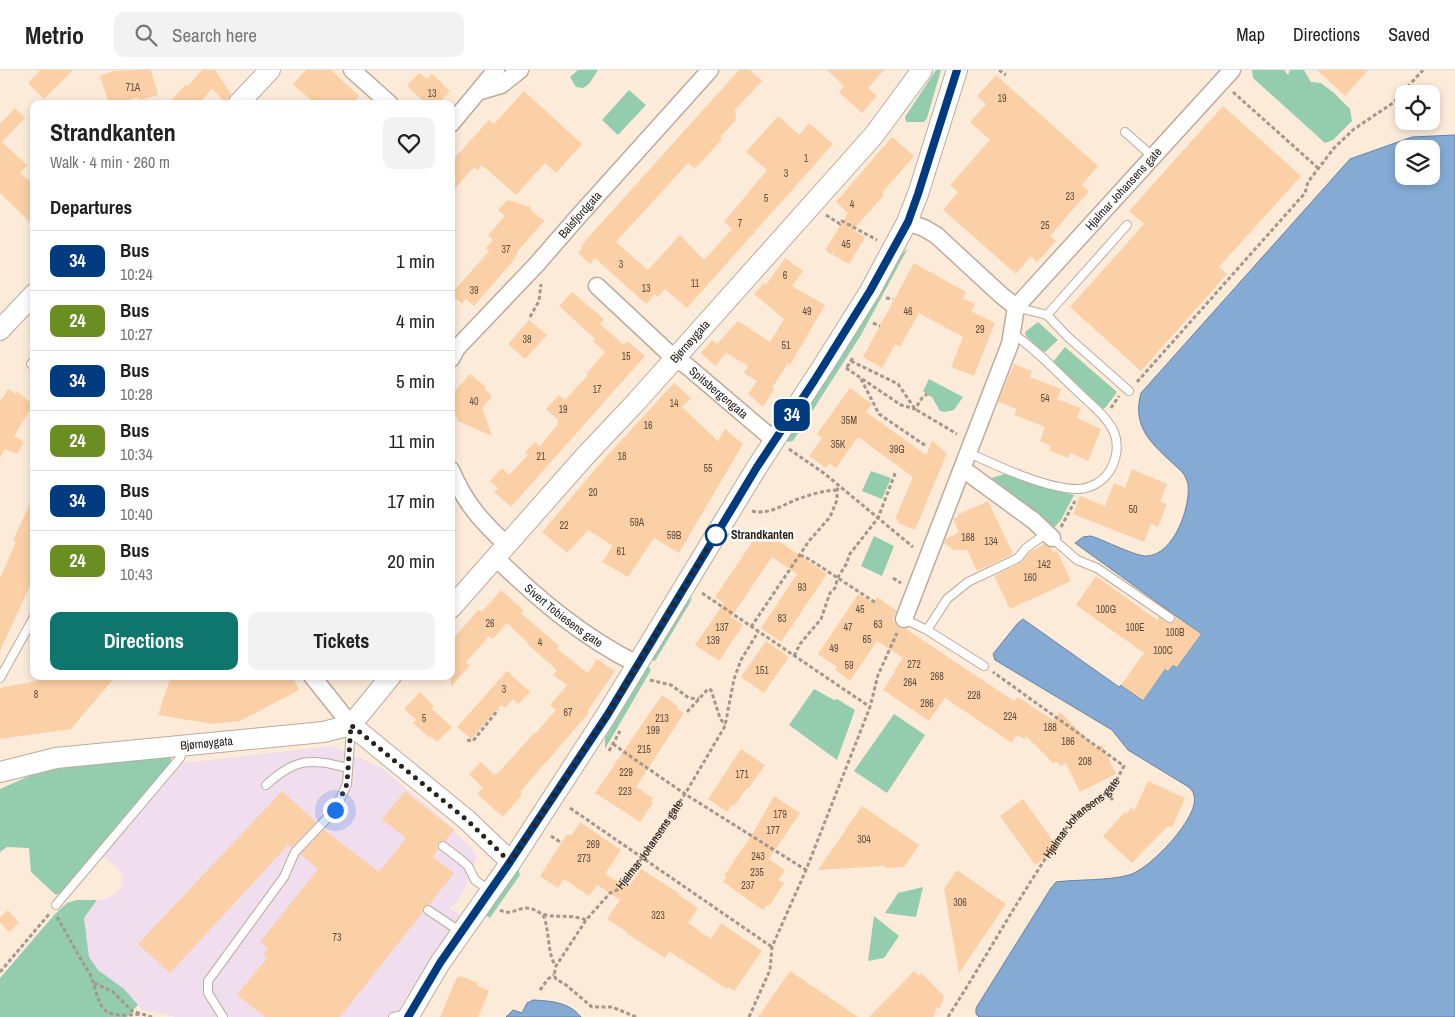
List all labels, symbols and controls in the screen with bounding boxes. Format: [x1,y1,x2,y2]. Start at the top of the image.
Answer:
search box [114,12,464,57]
text: Metrio [25,19,84,51]
icon: search [132,21,160,49]
text: Search here [172,22,257,48]
text: Map [1236,22,1265,47]
text: Directions [1293,22,1360,47]
text: Saved [1388,22,1430,47]
house number: 71A [126,81,141,94]
map controls [1395,85,1440,185]
button: locate [1395,85,1440,130]
house number: 13 [427,87,437,100]
house number: 19 [997,92,1007,105]
text: Strandkanten [50,116,176,148]
button: heart [383,117,435,169]
button: layers [1395,140,1440,185]
street label: Hjalmar Johansens gate [1082,144,1165,234]
text: Walk · 4 min · 260 m [50,151,170,173]
house number: 1 [804,152,809,165]
house number: 3 [784,167,789,180]
street label: Balsfjordgata [555,187,605,242]
house number: 23 [1065,190,1075,203]
house number: 5 [764,192,769,205]
text: Departures [50,194,132,220]
house number: 4 [850,198,855,211]
house number: 7 [738,217,743,230]
house number: 25 [1040,219,1050,232]
text: Bus [120,237,149,263]
house number: 45 [841,238,851,251]
house number: 37 [501,243,511,256]
text: 34 [69,248,86,273]
text: 1 min [396,248,435,274]
house number: 3 [619,258,624,271]
text: 10:24 [120,263,153,285]
house number: 6 [783,269,788,282]
house number: 11 [691,277,700,290]
house number: 13 [641,282,651,295]
house number: 39 [469,284,479,297]
text: Bus [120,297,149,323]
house number: 49 [802,305,812,318]
house number: 46 [903,305,913,318]
text: 24 [69,308,86,333]
text: 4 min [396,308,435,334]
street label: Bjørnøygata [667,316,714,366]
text: 10:27 [120,323,153,345]
house number: 29 [975,323,985,336]
house number: 38 [522,333,532,346]
house number: 51 [781,339,791,352]
house number: 15 [621,350,631,363]
text: Bus [120,357,149,383]
street label: Spitsbergengata [686,363,752,423]
text: 34 [69,368,86,393]
text: 5 min [396,368,435,394]
text: 10:28 [120,383,153,405]
house number: 17 [592,383,602,396]
house number: 54 [1040,392,1050,405]
house number: 40 [469,395,479,408]
house number: 14 [669,397,679,410]
line badge: 34 [770,399,814,431]
text: 34 [784,402,800,427]
house number: 19 [558,403,568,416]
house number: 35M [841,414,857,427]
text: Bus [120,417,149,443]
house number: 16 [643,419,653,432]
text: 24 [69,428,86,453]
text: 11 min [389,428,435,454]
house number: 35K [831,438,846,451]
text: 10:34 [120,443,153,465]
house number: 39G [889,443,905,456]
house number: 21 [536,450,546,463]
house number: 18 [617,450,627,463]
house number: 55 [703,462,713,475]
text: Bus [120,477,149,503]
house number: 20 [588,486,598,499]
text: 34 [69,488,86,513]
text: 17 min [387,488,435,514]
text: 10:40 [120,503,153,525]
house number: 50 [1128,503,1138,516]
house number: 59A [630,516,645,529]
house number: 22 [559,519,569,532]
marker: Strandkanten [705,524,727,546]
place label: Strandkanten [731,527,794,543]
house number: 59B [667,529,682,542]
house number: 168 [961,531,975,544]
house number: 134 [984,535,998,548]
text: Bus [120,537,149,563]
house number: 61 [616,545,626,558]
text: 24 [69,548,86,573]
text: 20 min [387,548,435,574]
house number: 142 [1037,558,1051,571]
text: 10:43 [120,563,153,585]
house number: 160 [1023,571,1037,584]
street label: Sivert Tobiesens gate [521,580,606,651]
house number: 93 [797,581,807,594]
house number: 45 [855,603,865,616]
house number: 100G [1096,603,1116,616]
button: Directions [50,612,238,670]
button: Tickets [248,612,435,670]
house number: 83 [777,612,787,625]
house number: 26 [485,617,495,630]
house number: 63 [873,618,883,631]
house number: 137 [715,621,729,634]
house number: 47 [843,621,853,634]
house number: 100E [1125,621,1145,634]
house number: 100B [1165,626,1185,639]
house number: 65 [862,633,872,646]
house number: 139 [706,634,720,647]
house number: 4 [538,636,543,649]
house number: 49 [829,642,839,655]
house number: 100C [1153,644,1173,657]
house number: 272 [907,658,921,671]
house number: 59 [844,659,854,672]
house number: 151 [755,664,769,677]
house number: 268 [930,670,944,683]
house number: 264 [903,676,917,689]
house number: 3 [502,683,507,696]
house number: 8 [34,688,39,701]
house number: 228 [967,689,981,702]
house number: 286 [920,697,934,710]
house number: 67 [563,706,573,719]
house number: 224 [1003,710,1017,723]
house number: 5 [422,712,427,725]
house number: 213 [655,712,669,725]
house number: 188 [1043,721,1057,734]
house number: 199 [646,724,660,737]
street label: Bjørnøygata [180,733,234,754]
house number: 186 [1061,735,1075,748]
house number: 215 [637,743,651,756]
house number: 208 [1078,755,1092,768]
house number: 229 [619,766,633,779]
house number: 171 [735,768,749,781]
street label: Hjalmar Johansens gate [1040,775,1124,861]
house number: 223 [618,785,632,798]
street label: Hjalmar Johansens gate [612,797,687,893]
your location [323,798,348,823]
house number: 179 [773,808,787,821]
house number: 177 [766,824,780,837]
house number: 304 [857,833,871,846]
house number: 269 [586,838,600,851]
house number: 243 [751,850,765,863]
house number: 273 [577,852,591,865]
house number: 235 [750,866,764,879]
house number: 237 [741,879,755,892]
house number: 306 [953,896,967,909]
house number: 323 [651,909,665,922]
house number: 73 [332,931,342,944]

